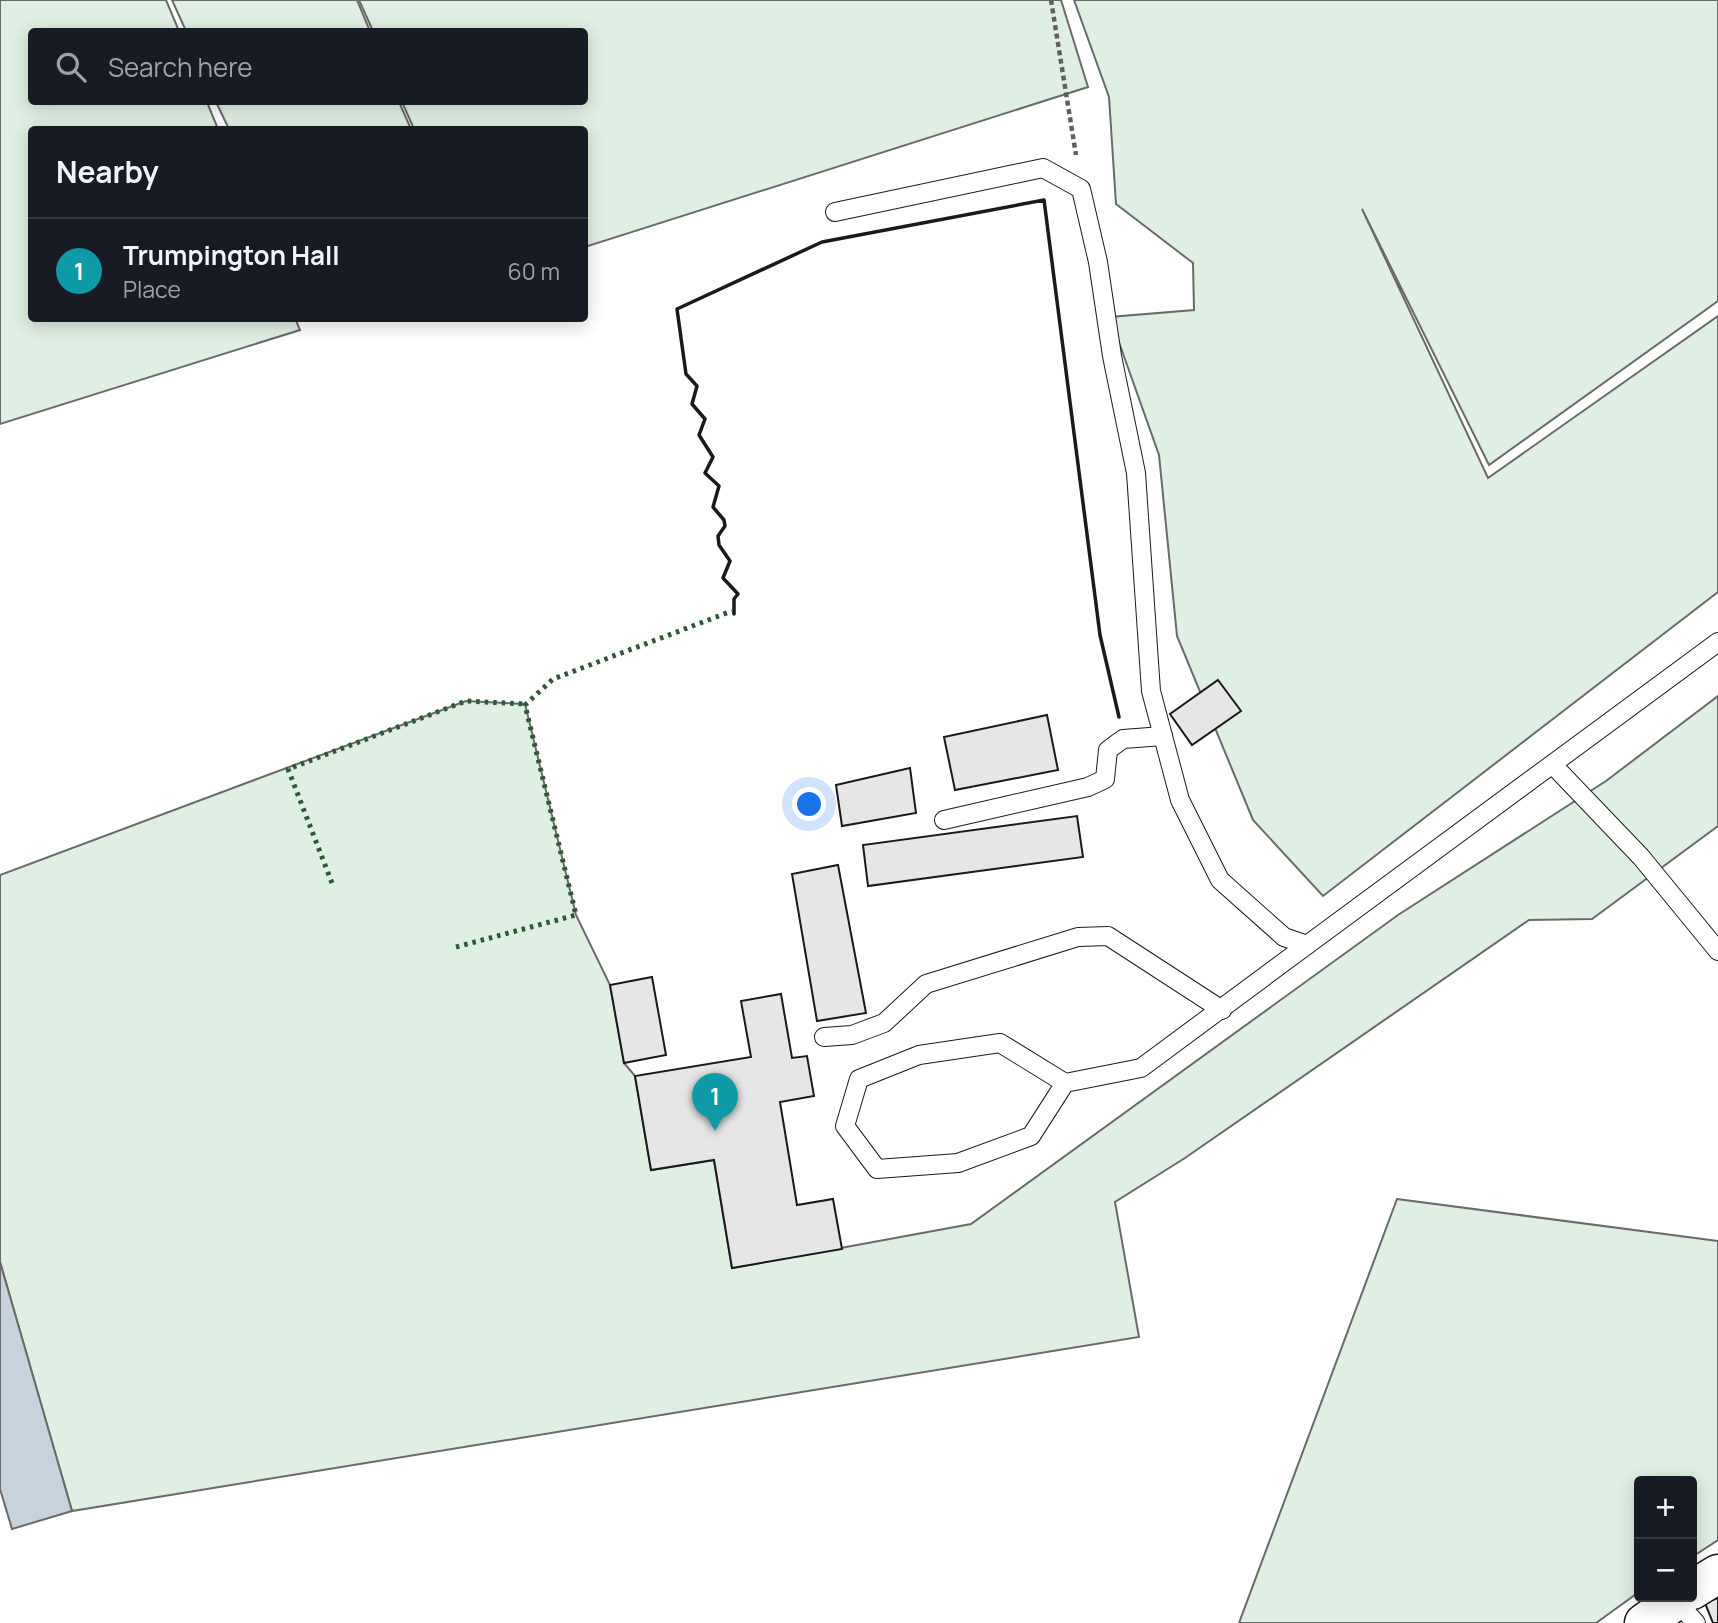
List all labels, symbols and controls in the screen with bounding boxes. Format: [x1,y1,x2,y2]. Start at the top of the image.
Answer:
search box [28,28,588,105]
icon: search [52,48,90,86]
text: Search here [108,49,253,85]
text: Nearby [56,151,159,192]
text: Trumpington Hall [123,237,339,273]
text: 1 [74,255,84,287]
text: 60 m [508,255,560,287]
text: Place [123,273,181,305]
your location [792,787,826,821]
pin: 1 [692,1073,738,1131]
map controls [1634,1476,1697,1602]
button: + [1634,1476,1697,1539]
button: − [1634,1539,1697,1602]

